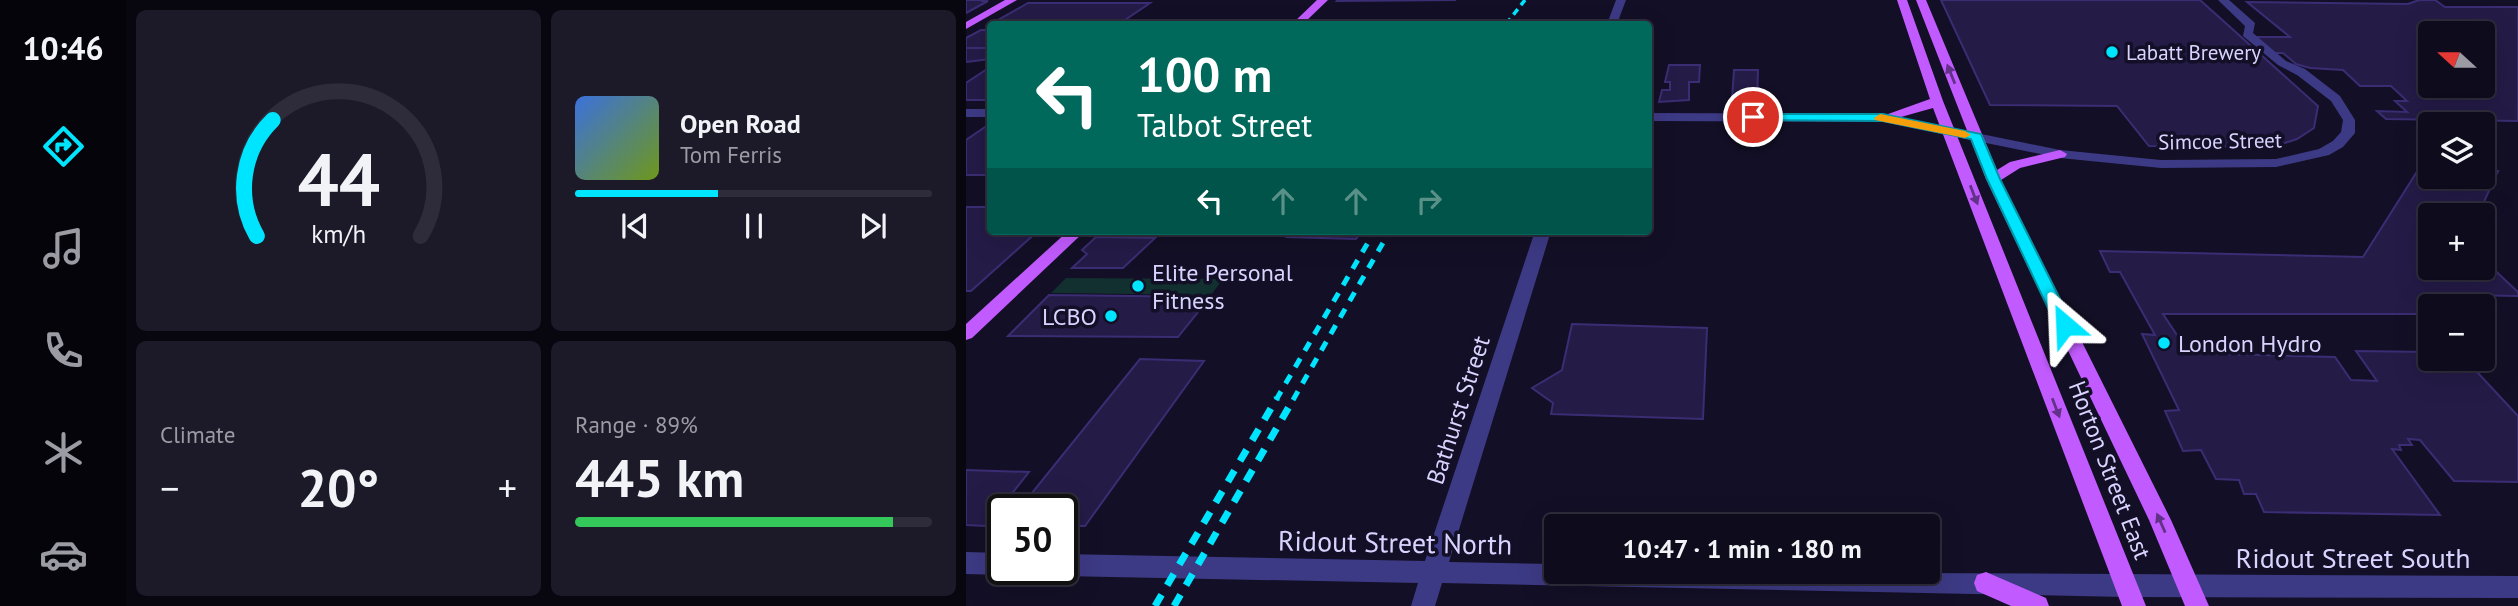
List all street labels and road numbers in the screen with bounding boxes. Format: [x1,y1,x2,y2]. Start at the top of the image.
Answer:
street label: Simcoe Street [2158,126,2282,156]
street label: Bathurst Street [1419,332,1497,488]
street label: Horton Street East [2062,376,2158,564]
street label: Ridout Street North [1278,521,1512,563]
street label: Ridout Street South [2235,539,2471,576]

